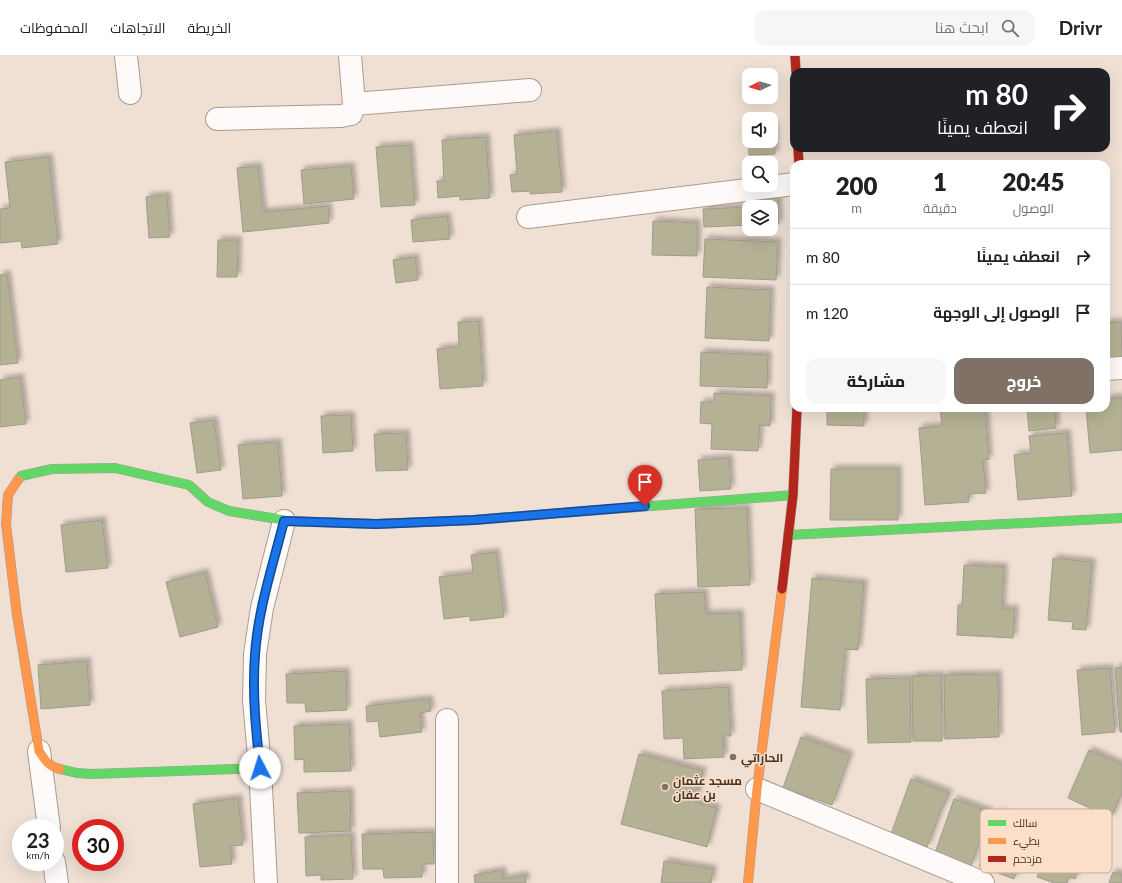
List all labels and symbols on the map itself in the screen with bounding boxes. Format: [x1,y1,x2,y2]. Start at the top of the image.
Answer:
north arrow [742,68,778,104]
pin [628,465,662,506]
position arrow [239,747,281,789]
place label: الحاراتي [741,750,783,768]
marker: الحاراتي [728,752,738,762]
place label: مسجد عثمان بن عفان [673,773,742,803]
marker: مسجد عثمان بن عفان [660,782,670,792]
legend [980,809,1112,873]
text: سالك [1013,816,1037,829]
speed limit sign: 30 [72,819,124,871]
text: بطيء [1013,834,1040,850]
text: مزدحم [1013,852,1042,867]

